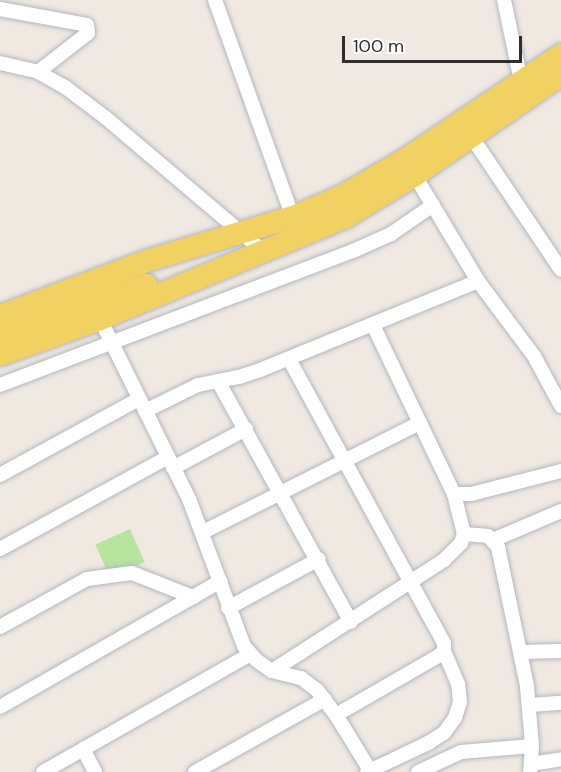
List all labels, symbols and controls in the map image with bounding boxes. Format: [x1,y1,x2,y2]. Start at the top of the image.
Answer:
scale bar [345,24,525,62]
text: 100 m [353,34,404,58]

